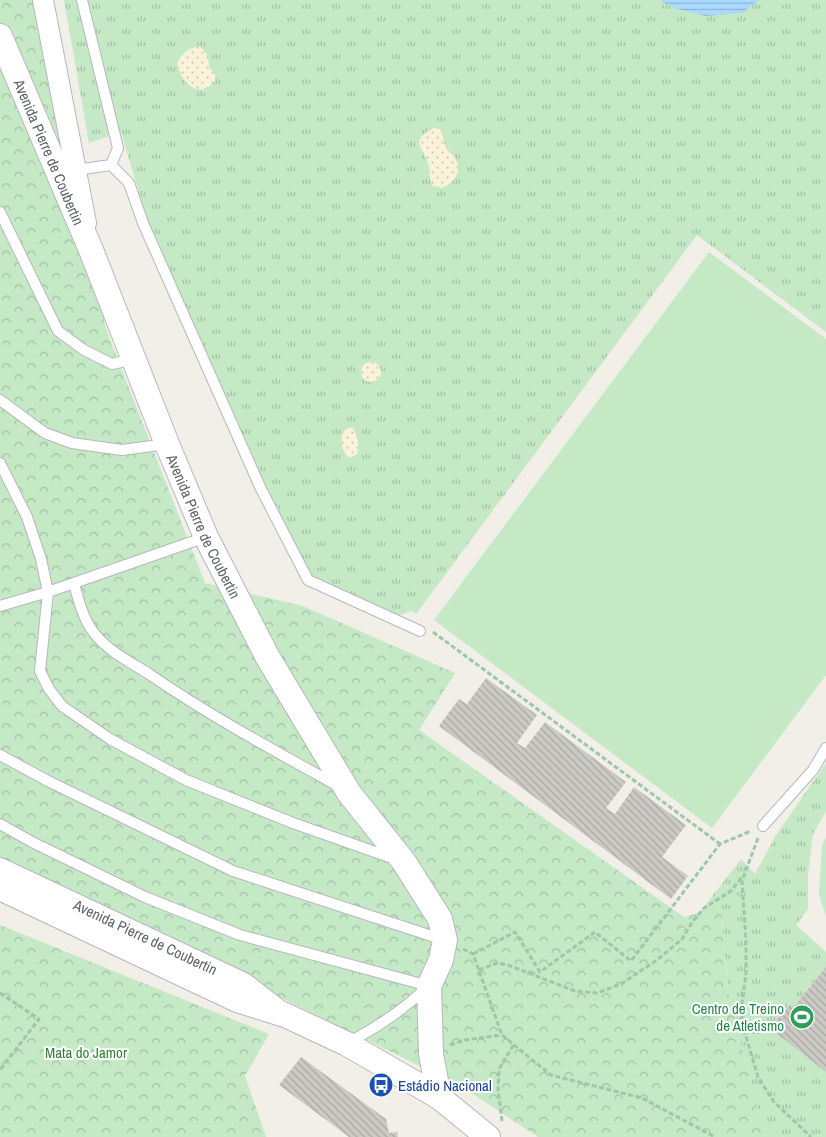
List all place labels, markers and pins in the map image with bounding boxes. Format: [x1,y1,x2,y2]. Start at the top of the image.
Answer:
place label: Centro de Treino de Atletismo [692,998,784,1036]
sports icon: Centro de Treino de Atletismo [789,1004,815,1030]
bus stop icon: Estádio Nacional [368,1072,394,1098]
place label: Estádio Nacional [398,1075,492,1096]

